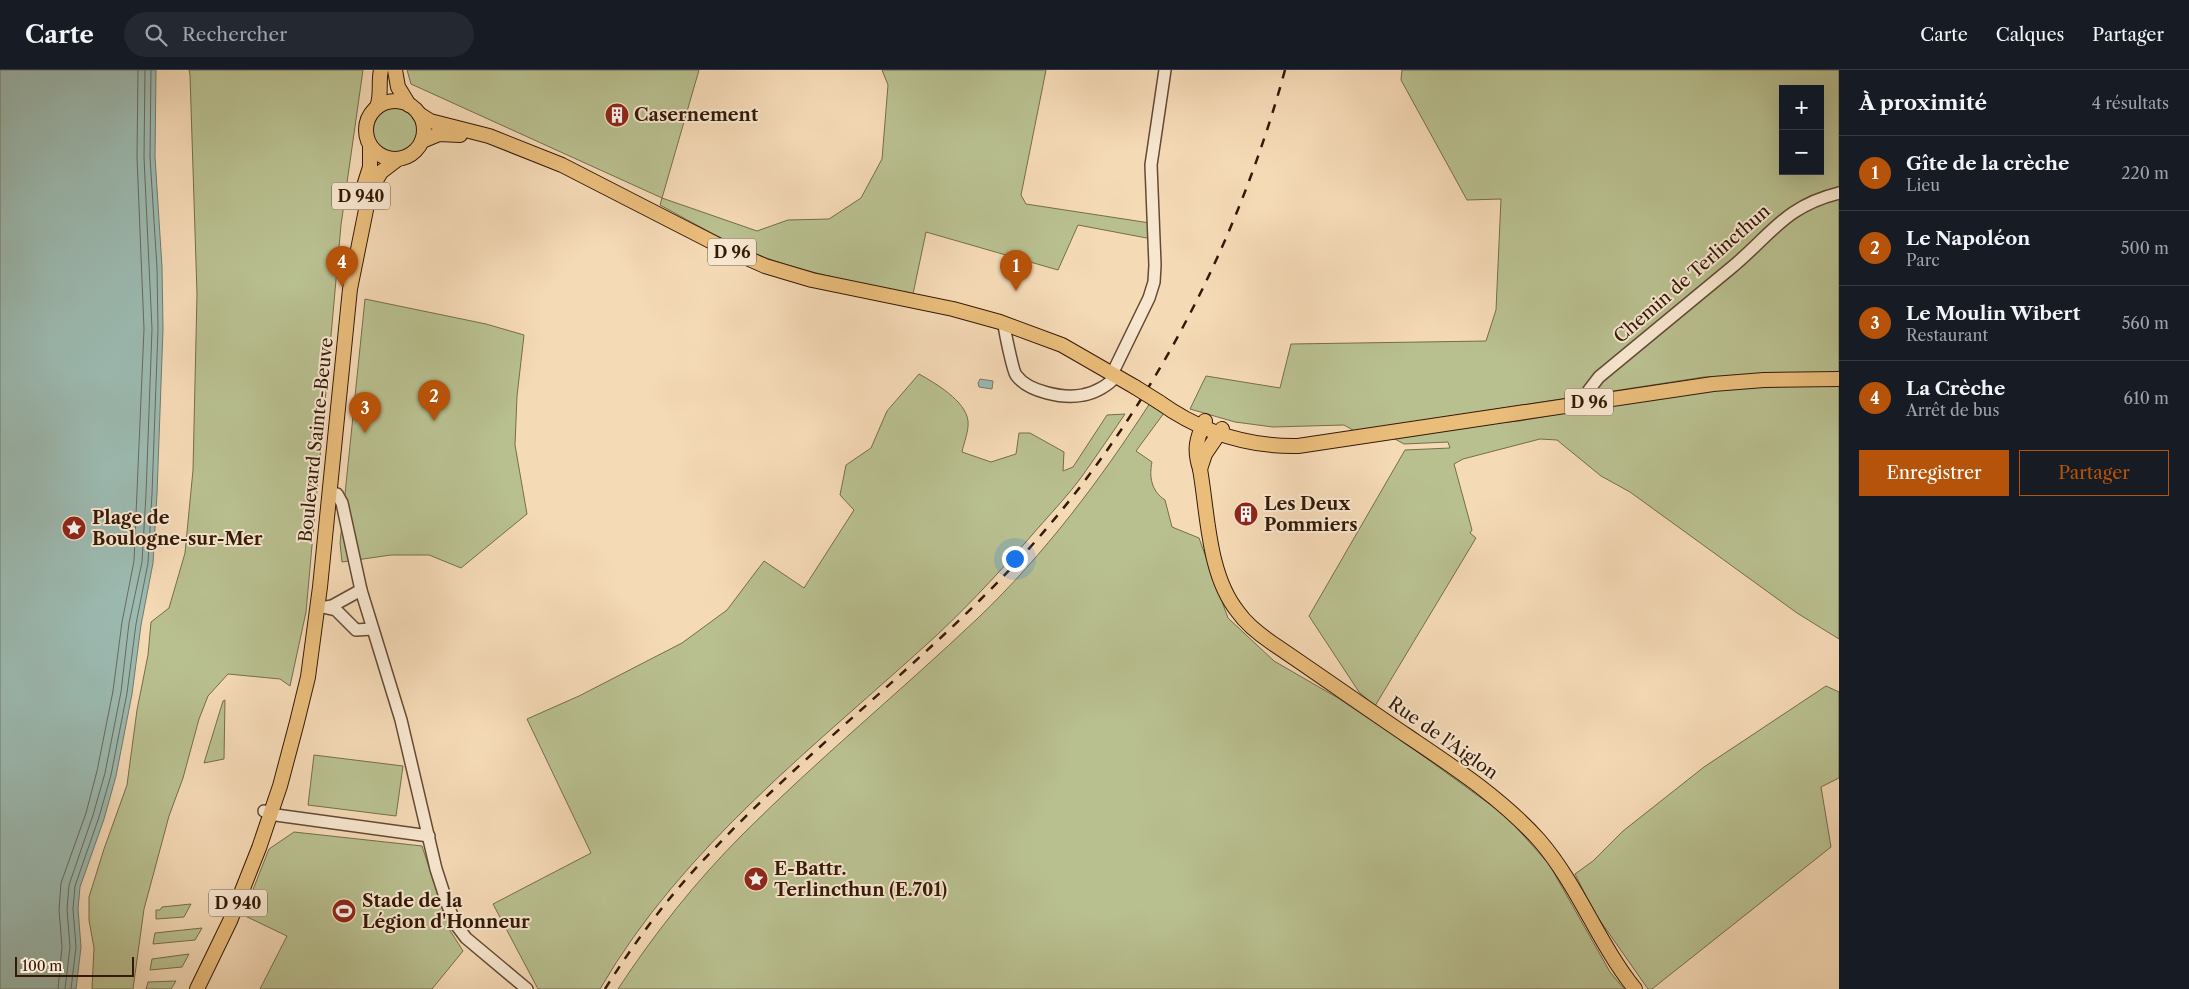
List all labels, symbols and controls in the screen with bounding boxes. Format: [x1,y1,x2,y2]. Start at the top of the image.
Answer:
search box [124,12,474,57]
text: Carte [25,20,94,49]
icon: search [142,21,170,49]
text: Rechercher [182,23,287,46]
text: Carte [1920,24,1968,46]
text: Calques [1996,24,2064,46]
text: Partager [2092,24,2164,46]
map controls [1779,85,1824,175]
button: + [1779,85,1824,130]
text: À proximité [1859,90,1987,115]
text: 4 résultats [2092,93,2169,113]
building icon: Casernement [604,102,630,128]
place label: Casernement [634,104,759,126]
button: − [1779,130,1824,175]
text: Gîte de la crèche [1906,152,2069,175]
text: 1 [1871,163,1879,183]
text: 220 m [2121,163,2169,183]
text: Lieu [1906,175,1940,195]
road number: D 940 [332,182,390,210]
street label: Chemin de Terlincthun [1609,200,1775,348]
text: Le Napoléon [1906,227,2030,250]
road number: D 96 [708,238,756,266]
text: 2 [1870,238,1880,258]
text: 500 m [2121,238,2169,258]
pin: 4 [326,246,358,287]
pin: 1 [1000,250,1032,291]
text: Parc [1906,250,1940,270]
text: Le Moulin Wibert [1906,302,2080,325]
text: 3 [1870,313,1880,333]
text: 560 m [2122,313,2169,333]
text: Restaurant [1906,325,1988,345]
street label: Boulevard Sainte-Beuve [294,336,338,544]
text: La Crèche [1906,377,2005,400]
pin: 2 [418,380,450,421]
road number: D 96 [1565,388,1613,416]
text: 4 [1870,388,1880,408]
text: 610 m [2124,388,2169,408]
pin: 3 [349,392,381,433]
text: Arrêt de bus [1906,400,1999,420]
button: Enregistrer [1859,450,2009,496]
button: Partager [2019,450,2169,496]
place label: Les Deux Pommiers [1264,493,1358,536]
building icon: Les Deux Pommiers [1233,501,1259,527]
place label: Plage de Boulogne-sur-Mer [92,507,263,550]
place icon: Plage de Boulogne-sur-Mer [61,515,87,541]
your location [1002,546,1028,572]
street label: Rue de l'Aiglon [1384,692,1502,784]
place label: E-Battr. Terlincthun (E.701) [774,858,947,901]
place icon: E-Battr. Terlincthun (E.701) [743,866,769,892]
road number: D 940 [209,890,267,916]
place label: Stade de la Légion d'Honneur [362,890,530,933]
sports icon: Stade de la Légion d'Honneur [331,898,357,924]
scale bar [15,954,134,977]
text: 100 m [22,957,62,975]

